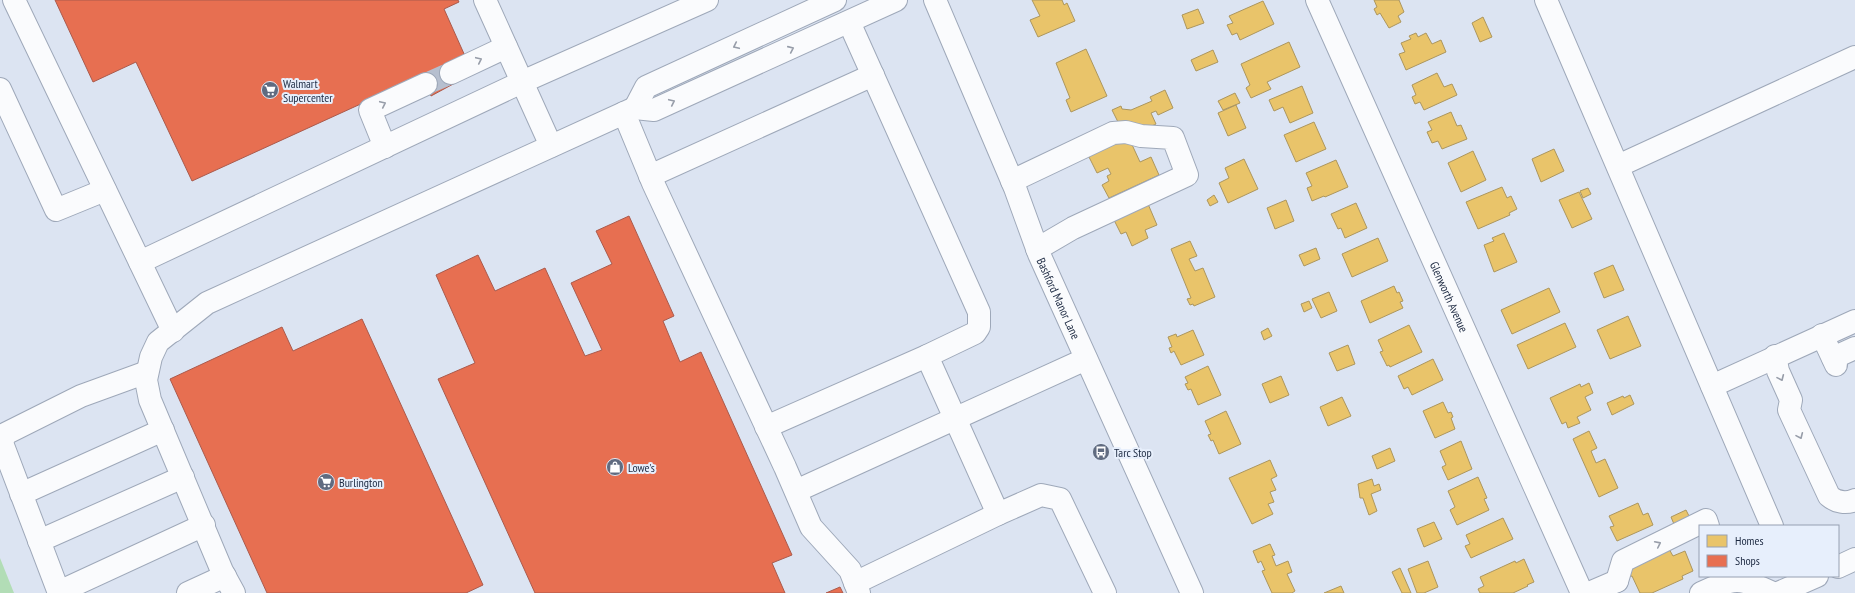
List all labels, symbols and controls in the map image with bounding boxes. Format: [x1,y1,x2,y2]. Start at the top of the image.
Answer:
one-way arrow [733,41,740,49]
one-way arrow [786,46,794,54]
one-way arrow [474,57,482,65]
place label: Walmart Supercenter [283,76,333,105]
supermarket icon: Walmart Supercenter [260,80,280,100]
one-way arrow [668,99,675,107]
one-way arrow [378,101,386,109]
street label: Bashford Manor Lane [1034,255,1084,341]
street label: Glenworth Avenue [1427,259,1472,334]
one-way arrow [1776,374,1784,382]
one-way arrow [1795,432,1803,439]
bus stop icon: Tarc Stop [1091,442,1111,462]
place label: Tarc Stop [1114,445,1152,460]
shop icon: Lowe's [605,457,625,477]
place label: Lowe's [628,460,655,475]
supermarket icon: Burlington [316,472,336,492]
place label: Burlington [339,475,383,490]
legend [1699,525,1839,577]
text: Homes [1735,533,1763,548]
one-way arrow [1653,541,1661,549]
text: Shops [1735,553,1760,568]

